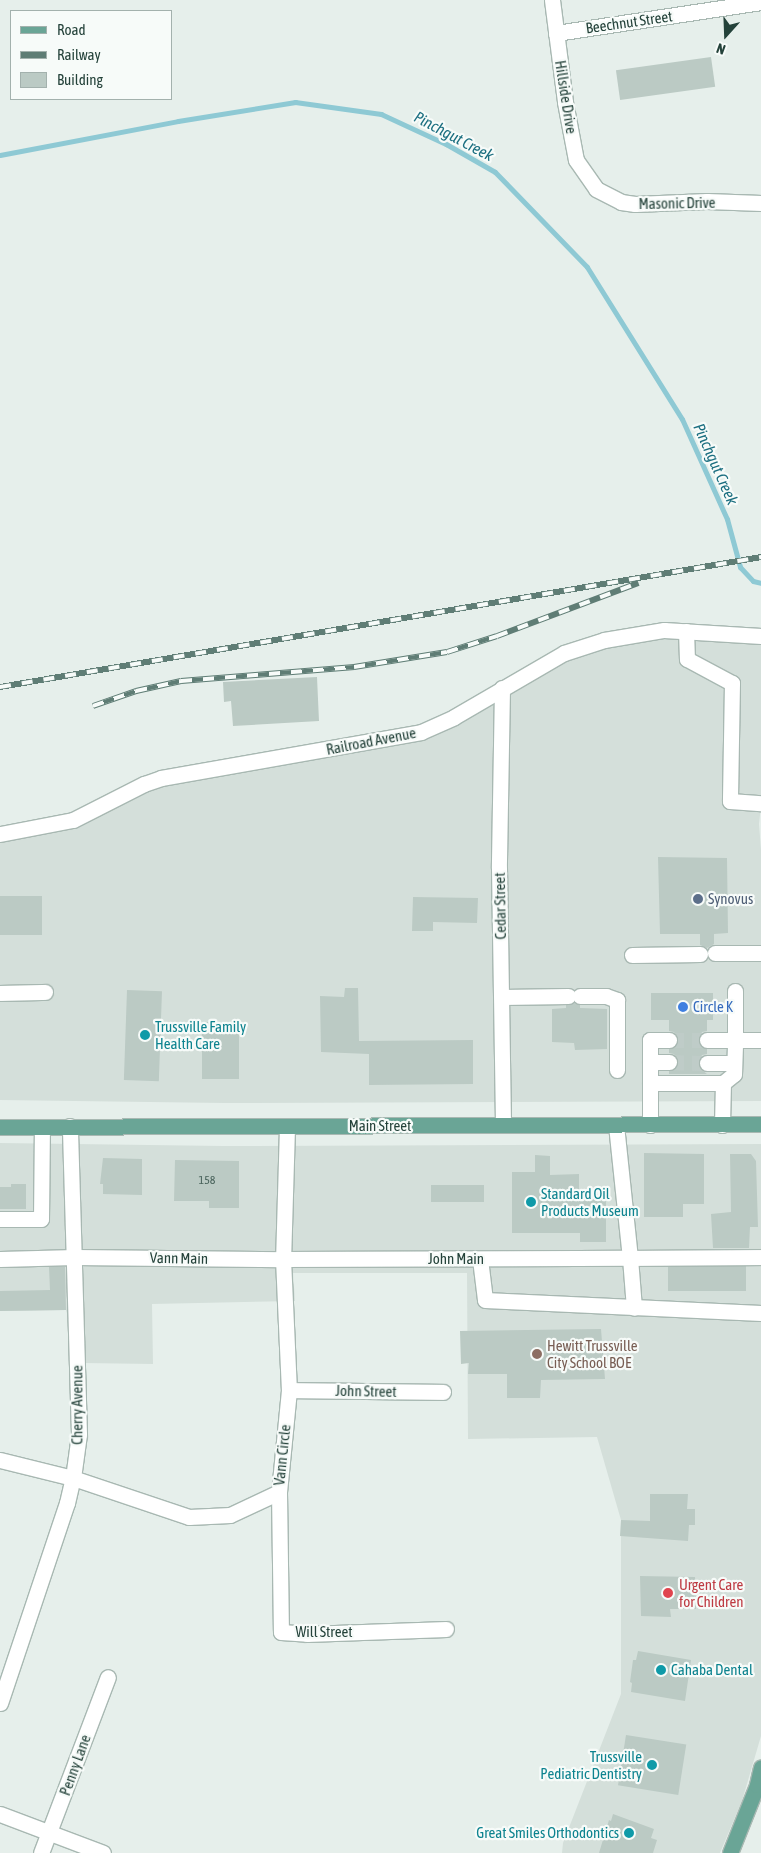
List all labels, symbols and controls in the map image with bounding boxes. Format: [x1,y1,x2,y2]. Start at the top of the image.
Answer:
street label: Beechnut Street [585,7,673,37]
legend [10,10,172,100]
north arrow [701,10,751,60]
text: Road [57,21,86,38]
text: N [714,40,727,58]
text: Railway [57,46,101,63]
street label: Hillside Drive [551,59,581,135]
text: Building [57,71,103,88]
water label: Pinchgut Creek [411,107,497,165]
street label: Masonic Drive [638,193,716,213]
water label: Pinchgut Creek [689,420,743,508]
street label: Railroad Avenue [325,723,417,759]
street label: Cedar Street [490,872,510,940]
place label: Synovus [708,890,753,908]
marker: Synovus [692,893,704,905]
place label: Circle K [693,998,733,1016]
marker: Circle K [677,1001,689,1013]
place label: Trussville Family Health Care [155,1017,246,1052]
marker: Trussville Family Health Care [139,1029,151,1041]
street label: Main Street [349,1117,411,1135]
house number: 158 [199,1174,215,1188]
place label: Standard Oil Products Museum [541,1184,639,1219]
marker: Standard Oil Products Museum [525,1196,537,1208]
street label: Vann Main [150,1248,208,1268]
street label: John Main [428,1250,484,1268]
place label: Hewitt Trussville City School BOE [547,1336,638,1371]
marker: Hewitt Trussville City School BOE [531,1348,543,1360]
street label: Cherry Avenue [68,1365,86,1445]
street label: John Street [335,1381,397,1401]
street label: Vann Circle [270,1424,294,1486]
place label: Urgent Care for Children [679,1575,744,1610]
marker: Urgent Care for Children [661,1586,675,1600]
street label: Will Street [295,1623,353,1641]
place label: Cahaba Dental [671,1661,753,1679]
marker: Cahaba Dental [655,1664,667,1676]
street label: Penny Lane [56,1732,94,1798]
place label: Trussville Pediatric Dentistry [540,1747,642,1782]
marker: Trussville Pediatric Dentistry [646,1759,658,1771]
place label: Great Smiles Orthodontics [476,1824,619,1842]
marker: Great Smiles Orthodontics [623,1827,635,1839]

